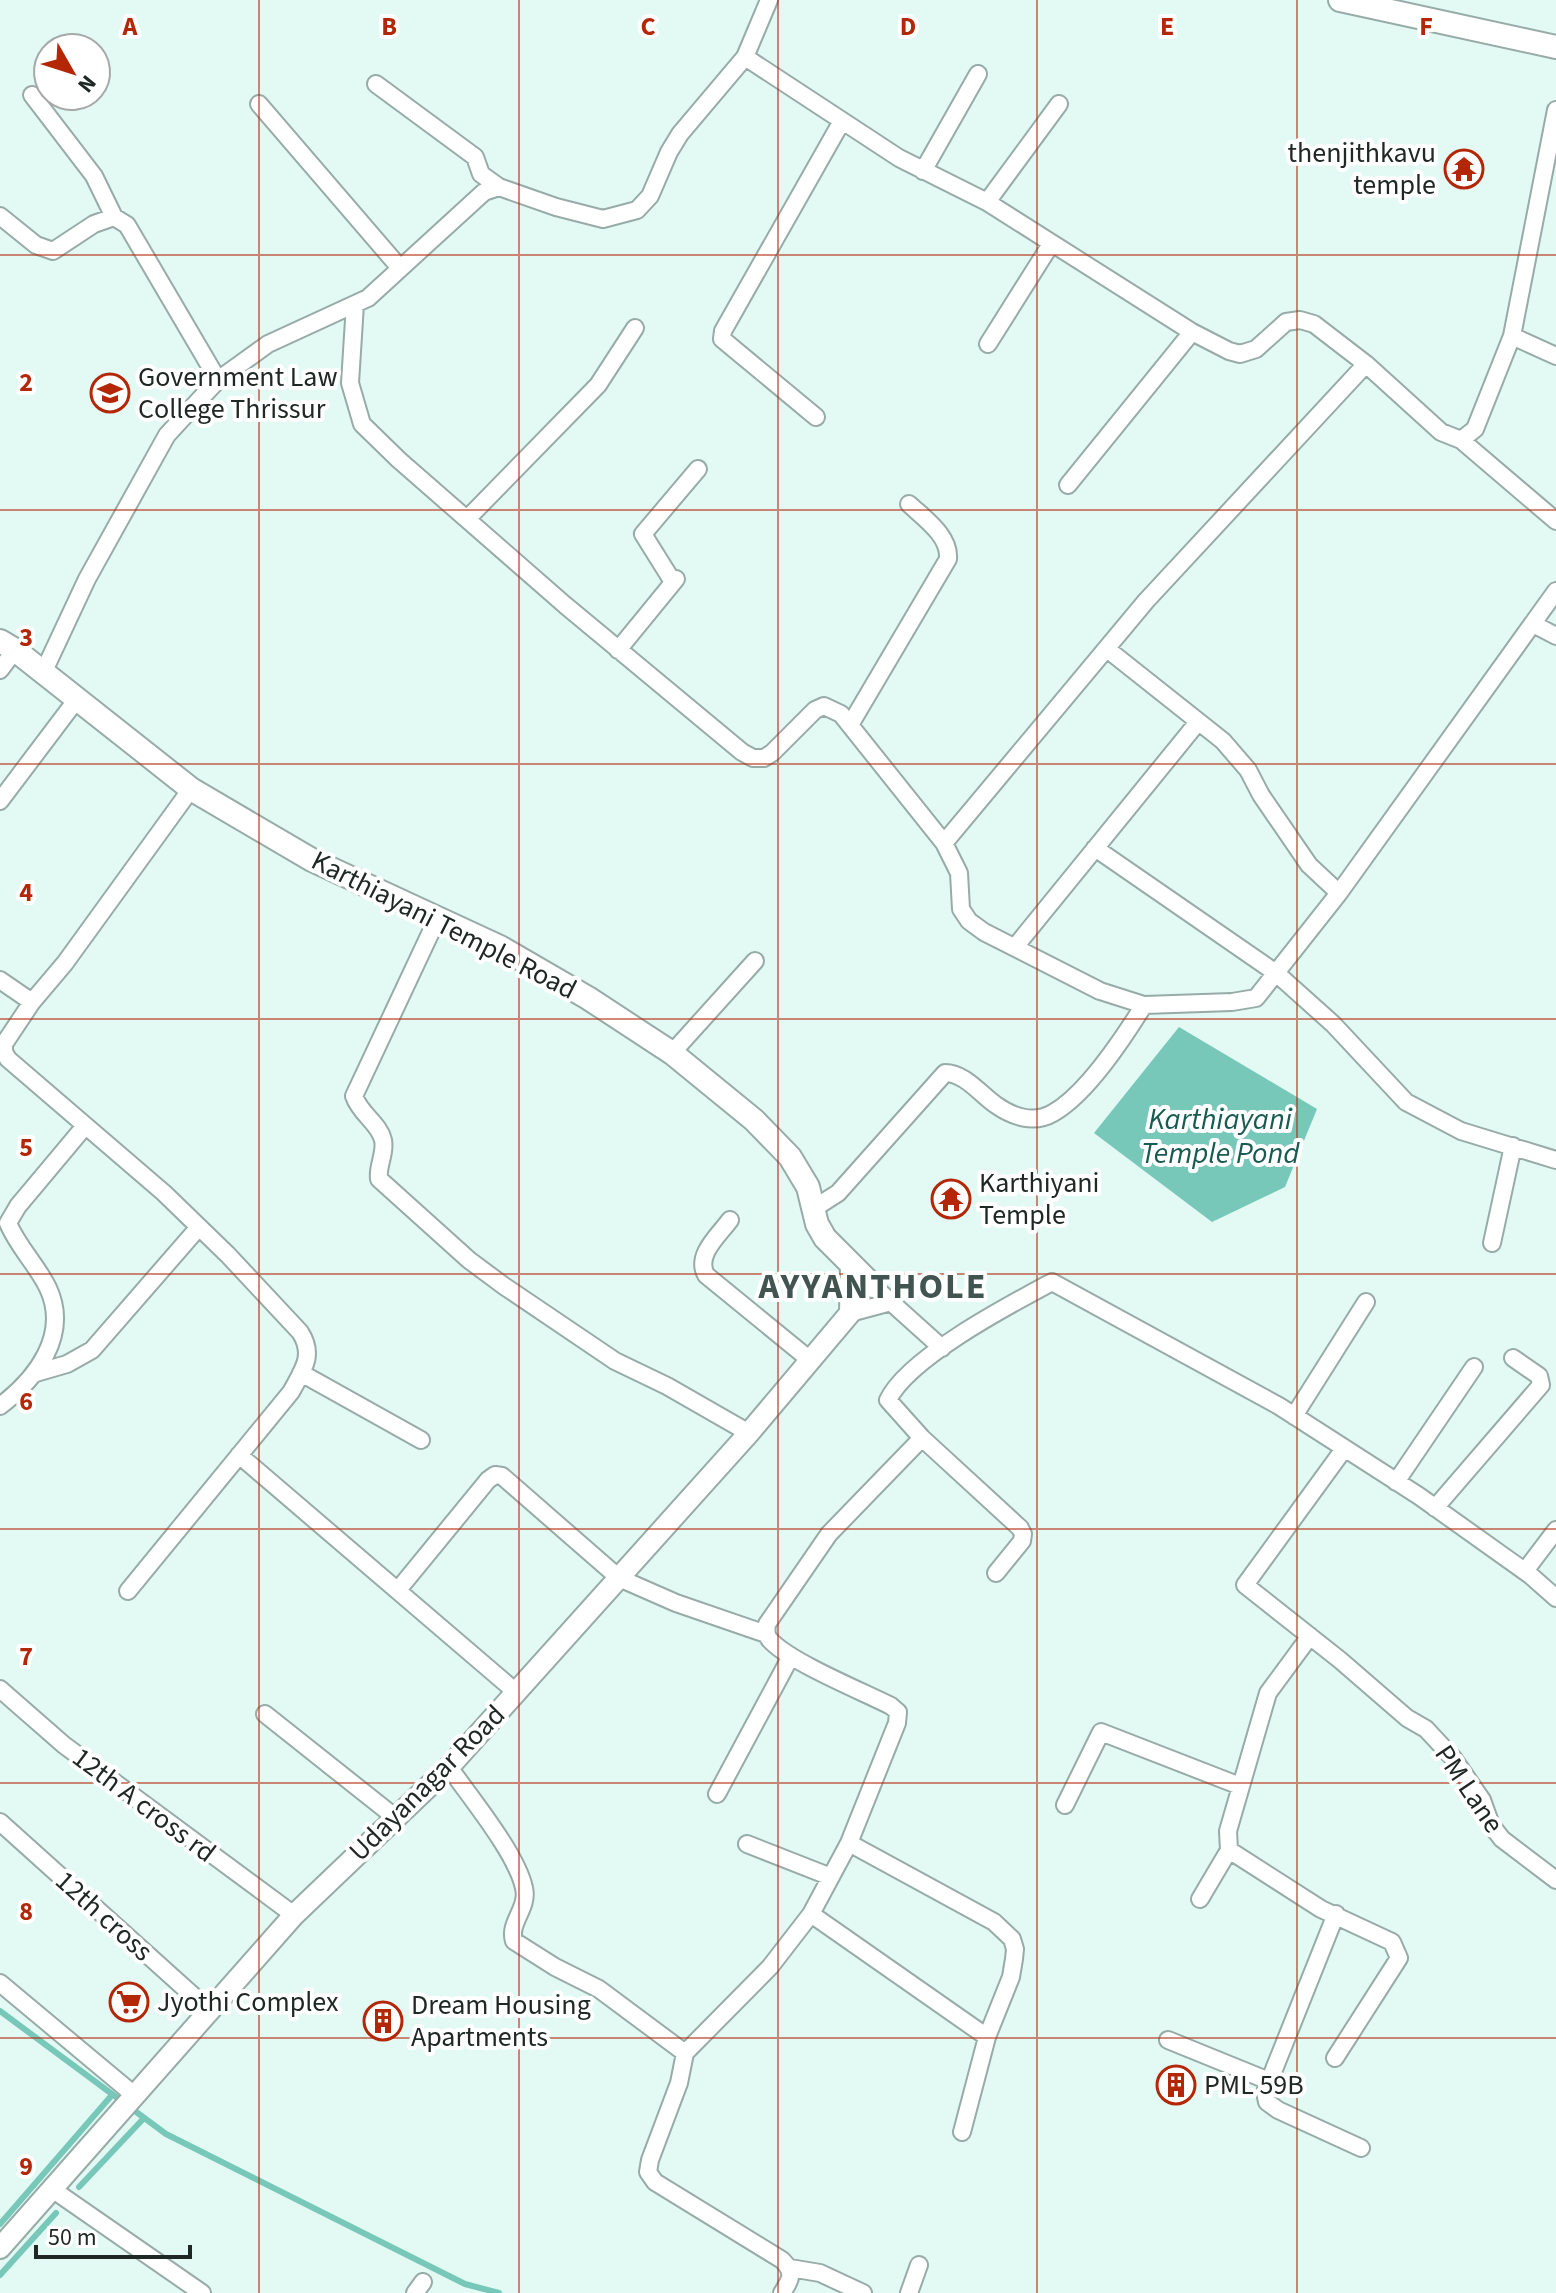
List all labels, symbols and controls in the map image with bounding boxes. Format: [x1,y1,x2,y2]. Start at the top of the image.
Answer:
text: A [122,8,139,45]
text: B [381,8,397,45]
text: C [640,8,656,45]
text: D [900,8,916,45]
text: E [1160,8,1174,45]
text: F [1419,8,1433,45]
north arrow [32,32,112,112]
text: N [70,68,104,100]
place label: thenjithkavu temple [1288,133,1436,205]
temple icon: thenjithkavu temple [1443,148,1485,190]
place label: Government Law College Thrissur [138,357,338,429]
text: 2 [19,364,33,401]
school or university icon: Government Law College Thrissur [89,372,131,414]
text: 3 [19,619,33,656]
street label: Karthiayani Temple Road [305,841,583,1009]
text: 4 [19,874,33,911]
water label: Karthiayani Temple Pond [1141,1098,1300,1175]
text: 5 [19,1129,33,1166]
place label: Karthiyani Temple [979,1163,1099,1235]
temple icon: Karthiyani Temple [930,1178,972,1220]
district label: AYYANTHOLE [758,1261,987,1312]
text: 6 [19,1383,33,1420]
text: 7 [19,1638,33,1675]
street label: Udayanagar Road [340,1696,514,1870]
street label: PM Lane [1425,1737,1513,1841]
street label: 12th A cross rd [64,1738,224,1872]
street label: 12th cross [46,1861,162,1971]
text: 8 [19,1893,33,1930]
supermarket icon: Jyothi Complex [108,1981,150,2023]
place label: Jyothi Complex [157,1982,339,2022]
place label: Dream Housing Apartments [411,1985,591,2057]
building icon: Dream Housing Apartments [362,2000,404,2042]
building icon: PML 59B [1155,2064,1197,2106]
place label: PML 59B [1204,2065,1304,2105]
text: 9 [19,2148,33,2185]
scale bar [36,2209,190,2259]
text: 50 m [48,2220,97,2255]

